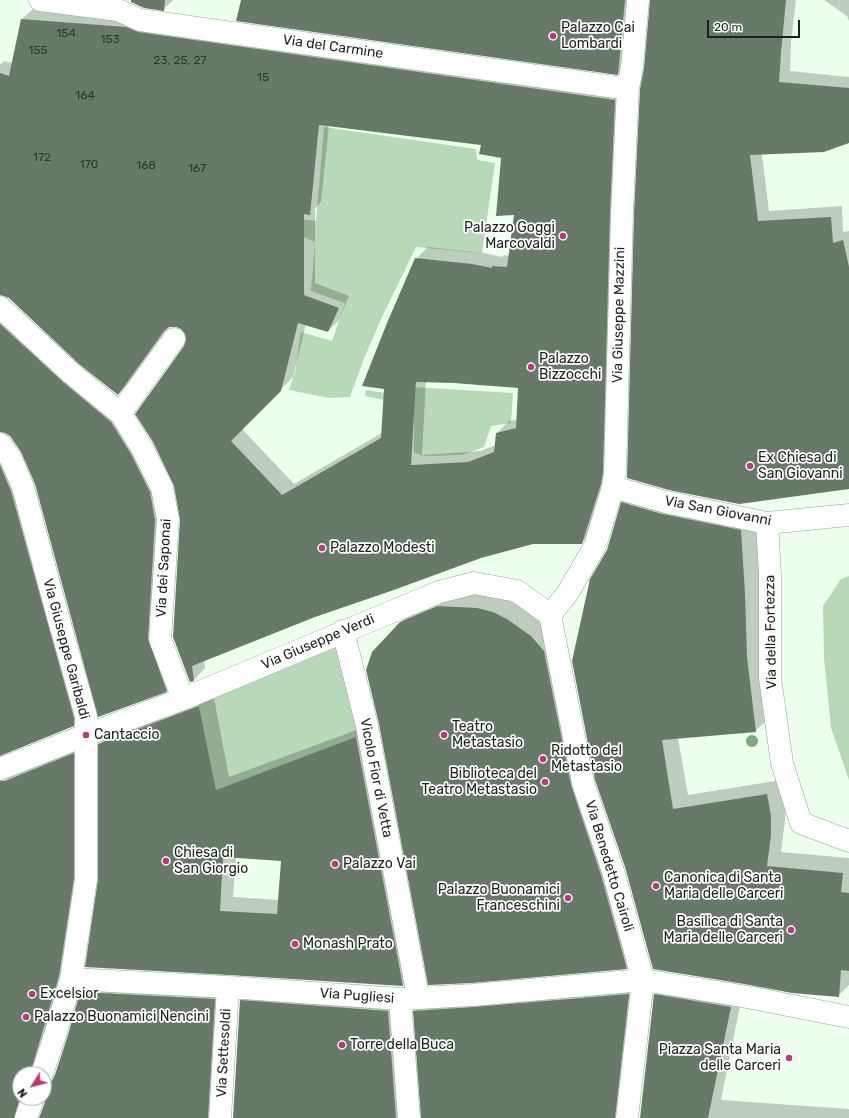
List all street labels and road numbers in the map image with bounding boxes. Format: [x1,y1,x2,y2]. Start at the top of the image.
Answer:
street label: Via del Carmine [282,32,384,62]
street label: Via Giuseppe Mazzini [609,247,629,383]
street label: Via San Giovanni [663,492,773,530]
street label: Via dei Saponai [153,518,175,618]
street label: Via della Fortezza [762,575,780,689]
street label: Via Giuseppe Garibaldi [39,577,93,721]
street label: Via Giuseppe Verdi [259,611,377,673]
street label: Vicolo Fior di Vetta [356,717,396,839]
street label: Via Benedetto Cairoli [581,798,637,934]
street label: Via Pugliesi [319,985,395,1007]
street label: Via Settesoldi [213,1008,235,1098]

